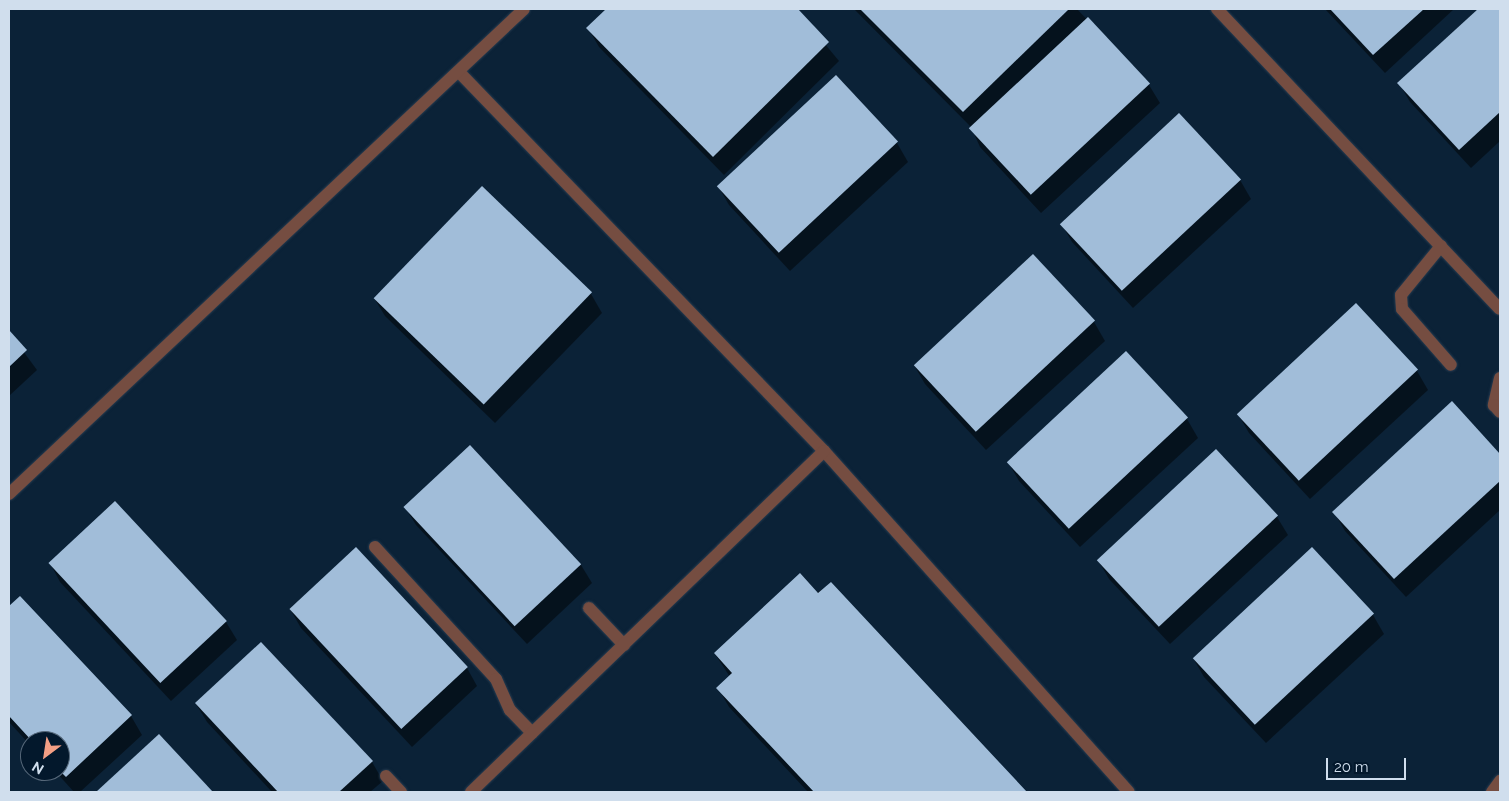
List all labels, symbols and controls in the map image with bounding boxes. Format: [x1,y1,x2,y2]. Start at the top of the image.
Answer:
north arrow [20,731,70,781]
scale bar [1329,748,1409,780]
text: N [29,758,46,778]
text: 20 m [1334,758,1369,776]

